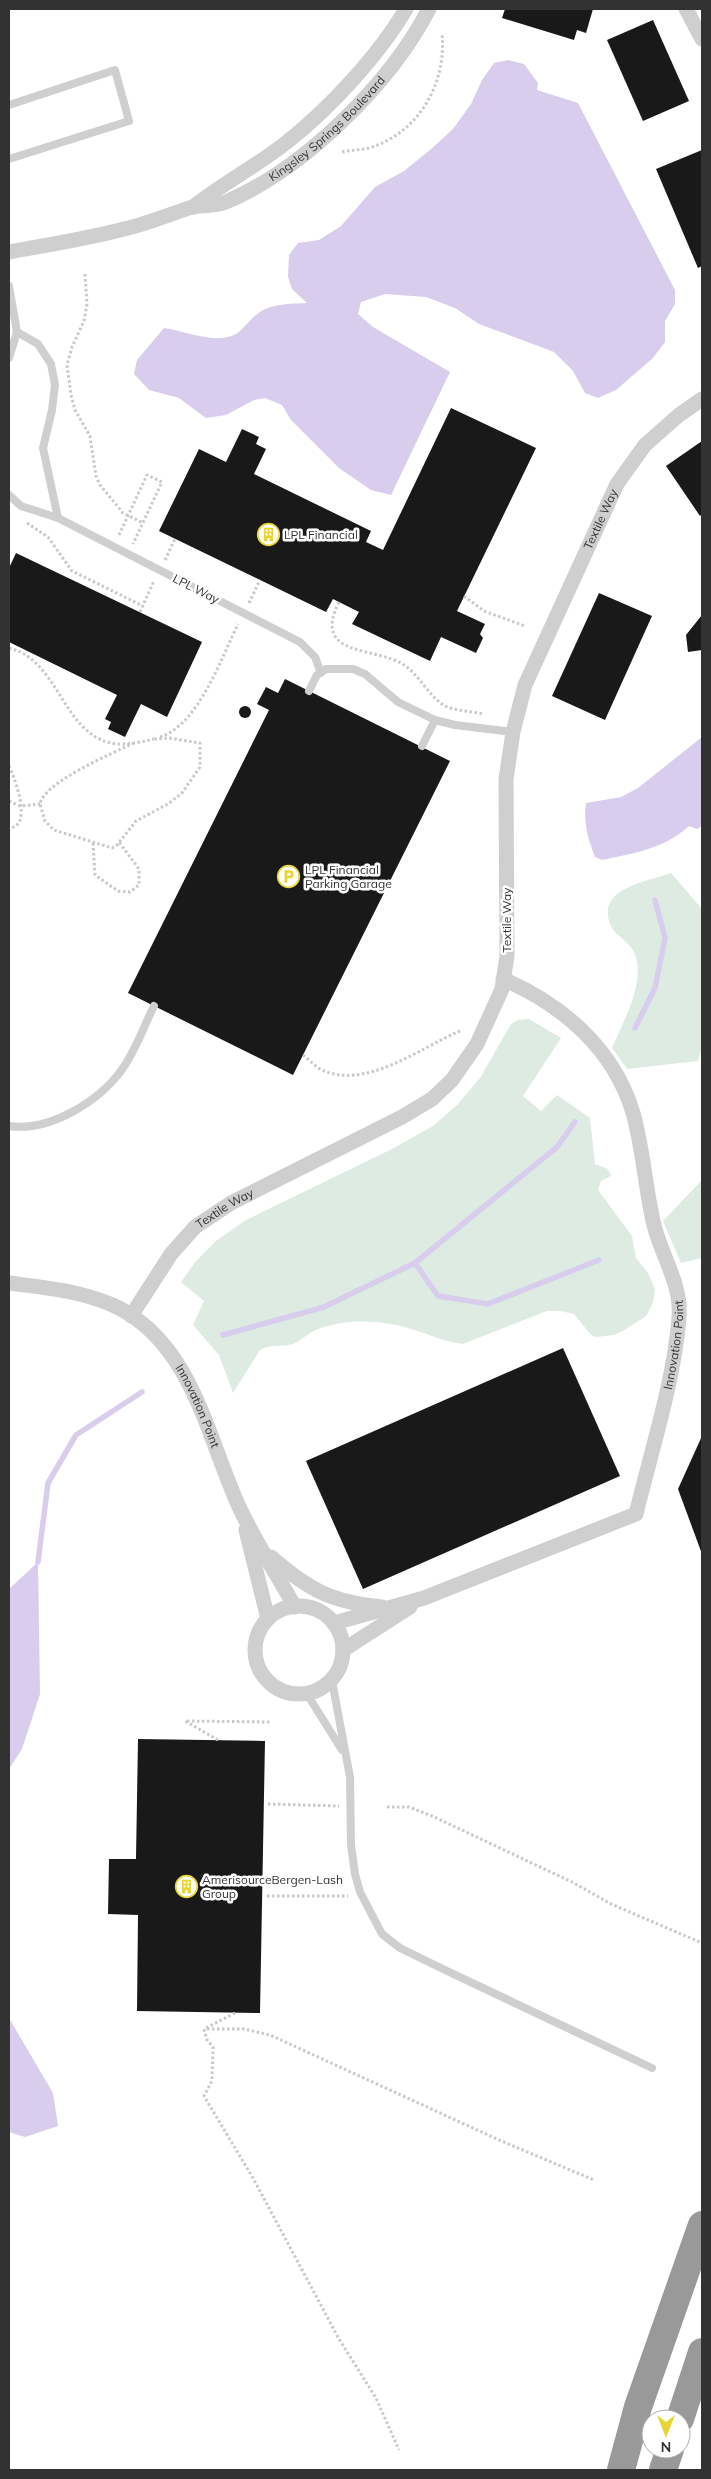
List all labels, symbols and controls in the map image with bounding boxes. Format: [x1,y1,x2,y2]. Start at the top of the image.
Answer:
street label: Kingsley Springs Boulevard [266,73,388,184]
street label: Textile Way [580,486,621,552]
building icon: LPL Financial [256,523,280,547]
place label: LPL Financial [284,527,358,542]
street label: LPL Way [170,570,223,607]
place label: LPL Financial Parking Garage [305,862,392,891]
parking icon: LPL Financial Parking Garage [277,865,301,889]
street label: Textile Way [499,887,514,952]
street label: Textile Way [193,1185,256,1231]
street label: Innovation Point [660,1300,686,1391]
street label: Innovation Point [173,1361,223,1450]
place label: AmerisourceBergen-Lash Group [202,1872,343,1901]
building icon: AmerisourceBergen-Lash Group [174,1875,198,1899]
north arrow [641,2409,691,2459]
text: N [661,2438,671,2456]

